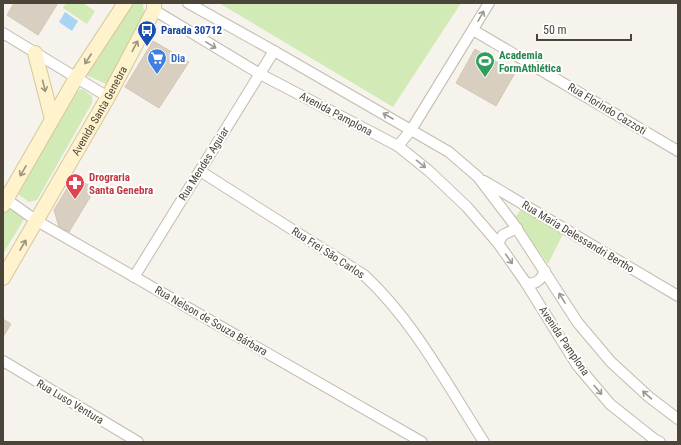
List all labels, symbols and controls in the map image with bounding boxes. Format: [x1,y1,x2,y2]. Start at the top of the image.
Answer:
one-way arrow [478,10,486,22]
scale bar [537,16,631,42]
bus stop icon: Parada 30712 [136,19,158,47]
text: 50 m [543,23,567,37]
place label: Parada 30712 [161,24,222,37]
one-way arrow [132,40,139,52]
one-way arrow [205,41,217,49]
supermarket icon: Dia [146,47,168,75]
place label: Academia FormAthlética [499,49,561,75]
sports icon: Academia FormAthlética [474,50,496,78]
place label: Dia [171,52,185,65]
one-way arrow [84,53,92,64]
street label: Avenida Santa Genebra [69,64,130,158]
one-way arrow [41,79,48,92]
street label: Rua Florindo Cazzoti [565,80,649,138]
street label: Avenida Pamplona [297,89,375,139]
one-way arrow [382,112,394,120]
street label: Rua Mendes Aguiar [176,124,232,203]
one-way arrow [415,160,426,169]
one-way arrow [18,165,26,177]
place label: Drograria Santa Genebra [89,171,153,197]
pharmacy icon: Drograria Santa Genebra [64,172,86,200]
street label: Rua Maria Delessandri Bertho [520,198,637,276]
street label: Rua Frei São Carlos [289,225,367,281]
one-way arrow [19,240,27,251]
one-way arrow [505,253,513,264]
street label: Rua Nelson de Souza Bárbara [152,283,270,359]
one-way arrow [558,293,566,304]
street label: Avenida Pamplona [536,304,592,378]
street label: Rua Luso Ventura [34,377,106,427]
one-way arrow [593,384,602,395]
one-way arrow [642,391,653,400]

